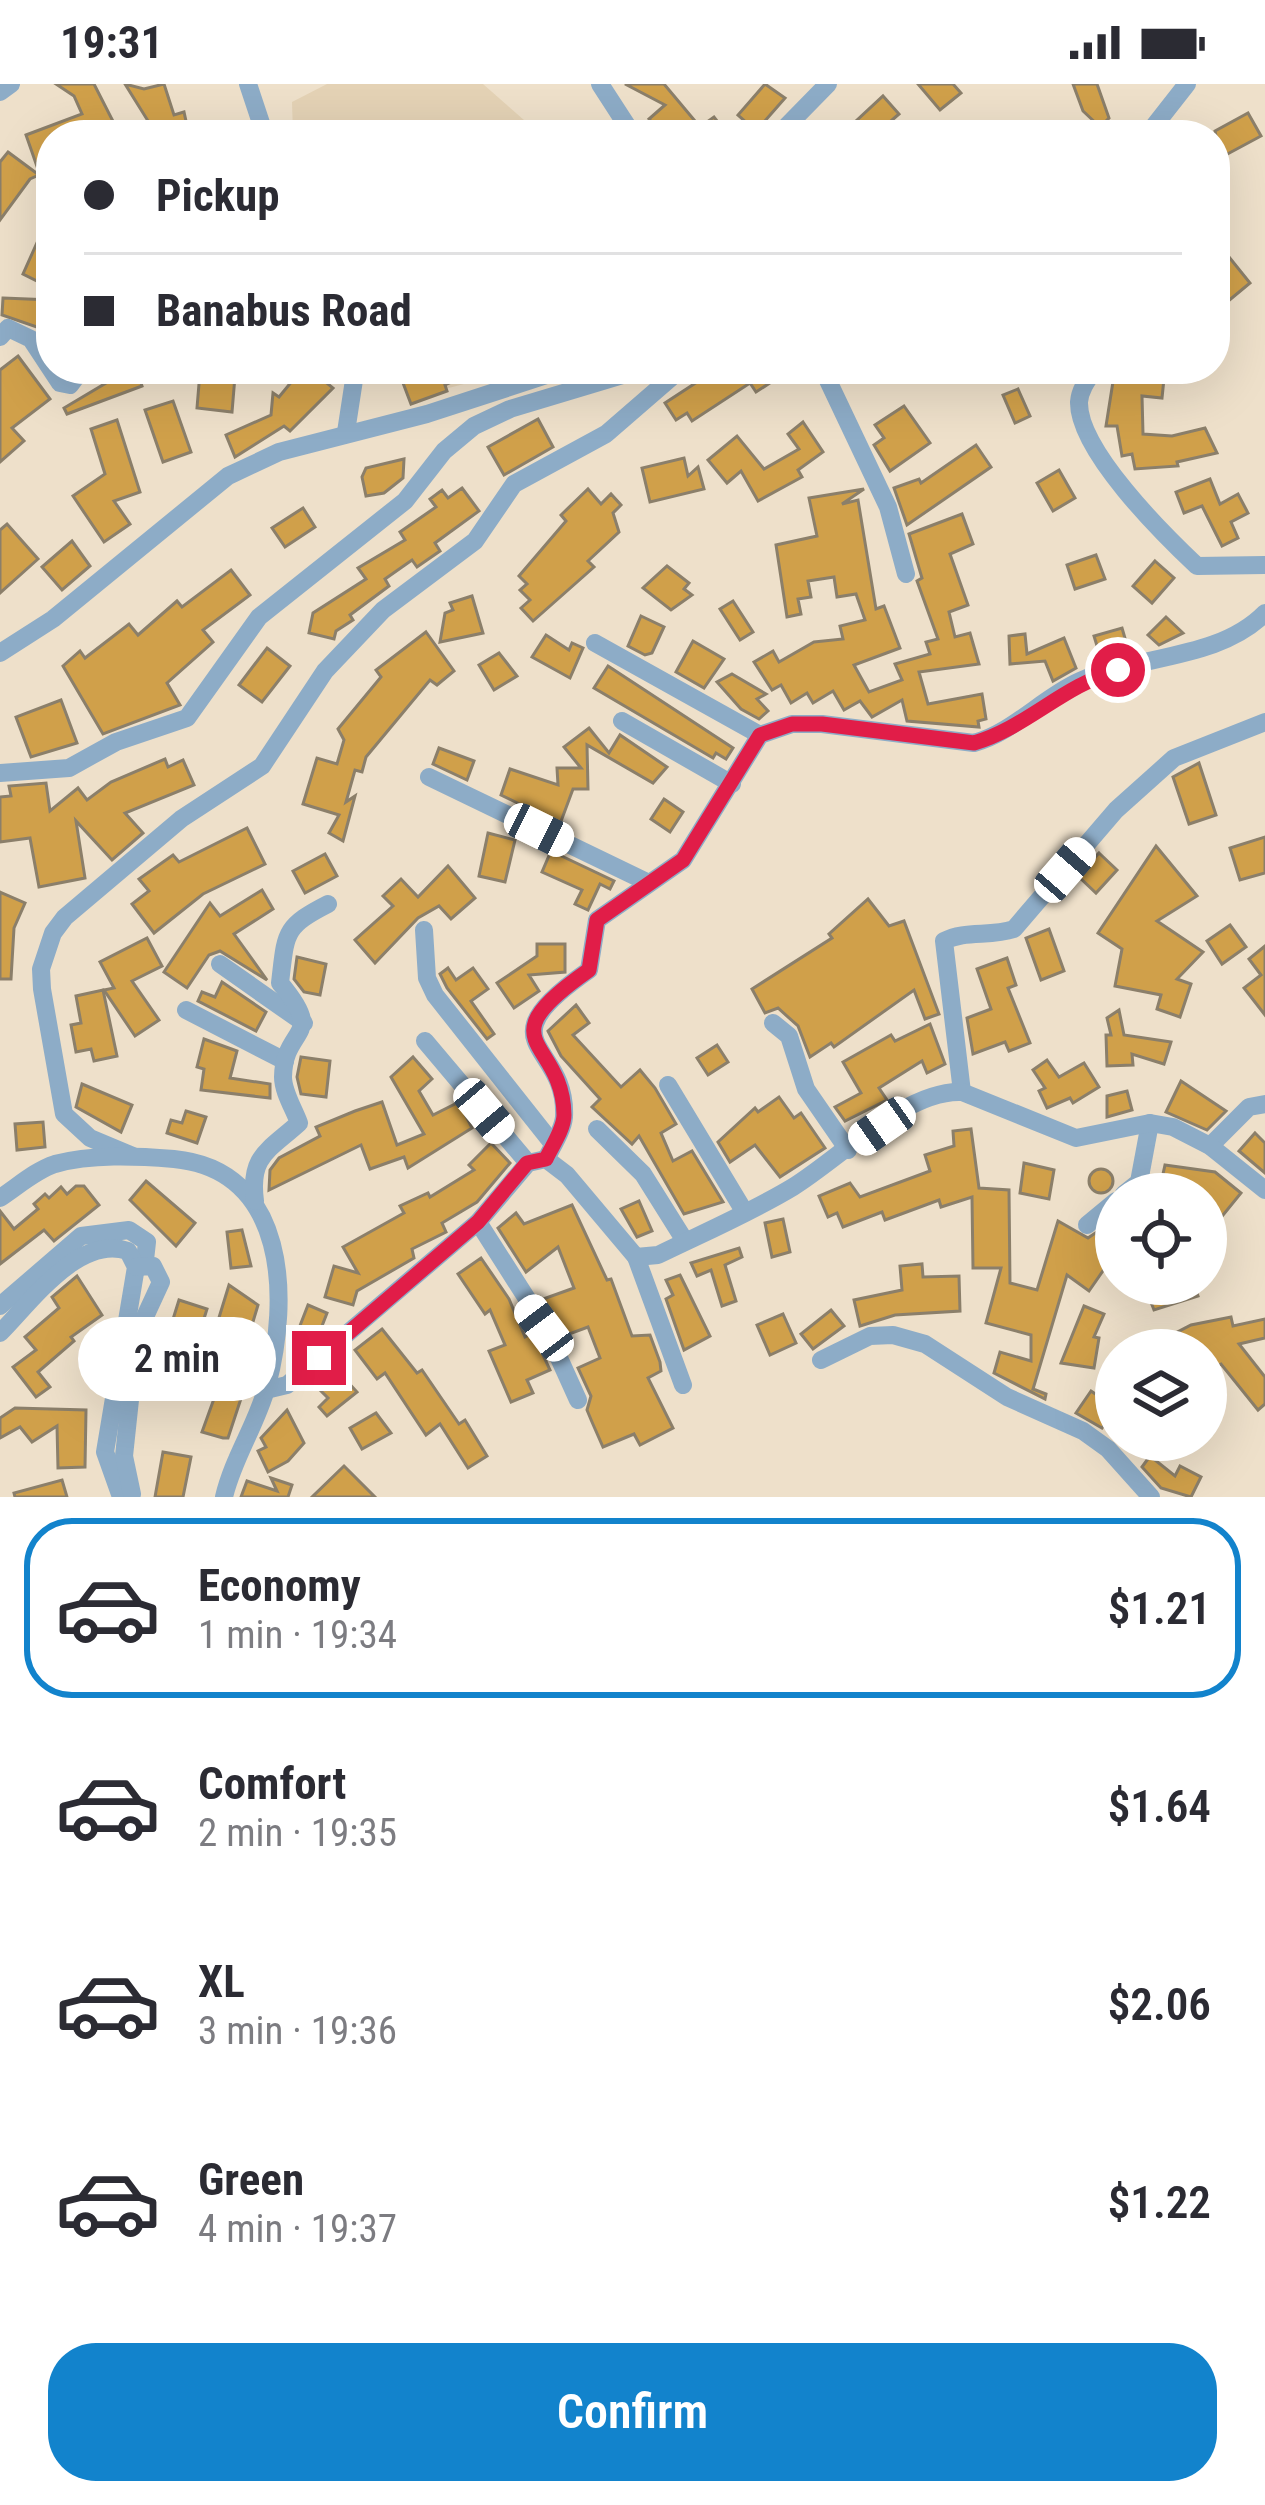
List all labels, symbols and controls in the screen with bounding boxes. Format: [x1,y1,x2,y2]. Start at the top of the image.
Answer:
text: 19:31 [60,16,163,69]
text: Pickup [156,169,280,222]
text: Banabus Road [156,284,412,337]
route start [1091,643,1145,697]
car [499,798,579,862]
car [1028,831,1102,909]
car [447,1072,521,1150]
car [842,1091,922,1161]
map controls [1095,1173,1227,1461]
button: locate [1095,1173,1227,1305]
car [508,1288,580,1368]
callout: 2 min [79,1316,277,1400]
button: layers [1095,1329,1227,1461]
route end [292,1331,346,1385]
text: 2 min [134,1336,220,1382]
icon: car [54,1554,162,1662]
text: Economy [198,1559,361,1612]
text: $1.21 [1108,1582,1211,1635]
text: 1 min · 19:34 [198,1612,397,1658]
icon: car [54,1752,162,1860]
text: Comfort [198,1757,346,1810]
text: $1.64 [1108,1780,1211,1833]
text: 2 min · 19:35 [198,1810,397,1856]
icon: car [54,1950,162,2058]
text: XL [198,1955,245,2008]
text: $2.06 [1108,1978,1211,2031]
text: 3 min · 19:36 [198,2008,397,2054]
icon: car [54,2148,162,2256]
text: Green [198,2153,304,2206]
text: $1.22 [1108,2176,1211,2229]
text: 4 min · 19:37 [198,2206,397,2252]
button: Confirm [48,2343,1217,2481]

